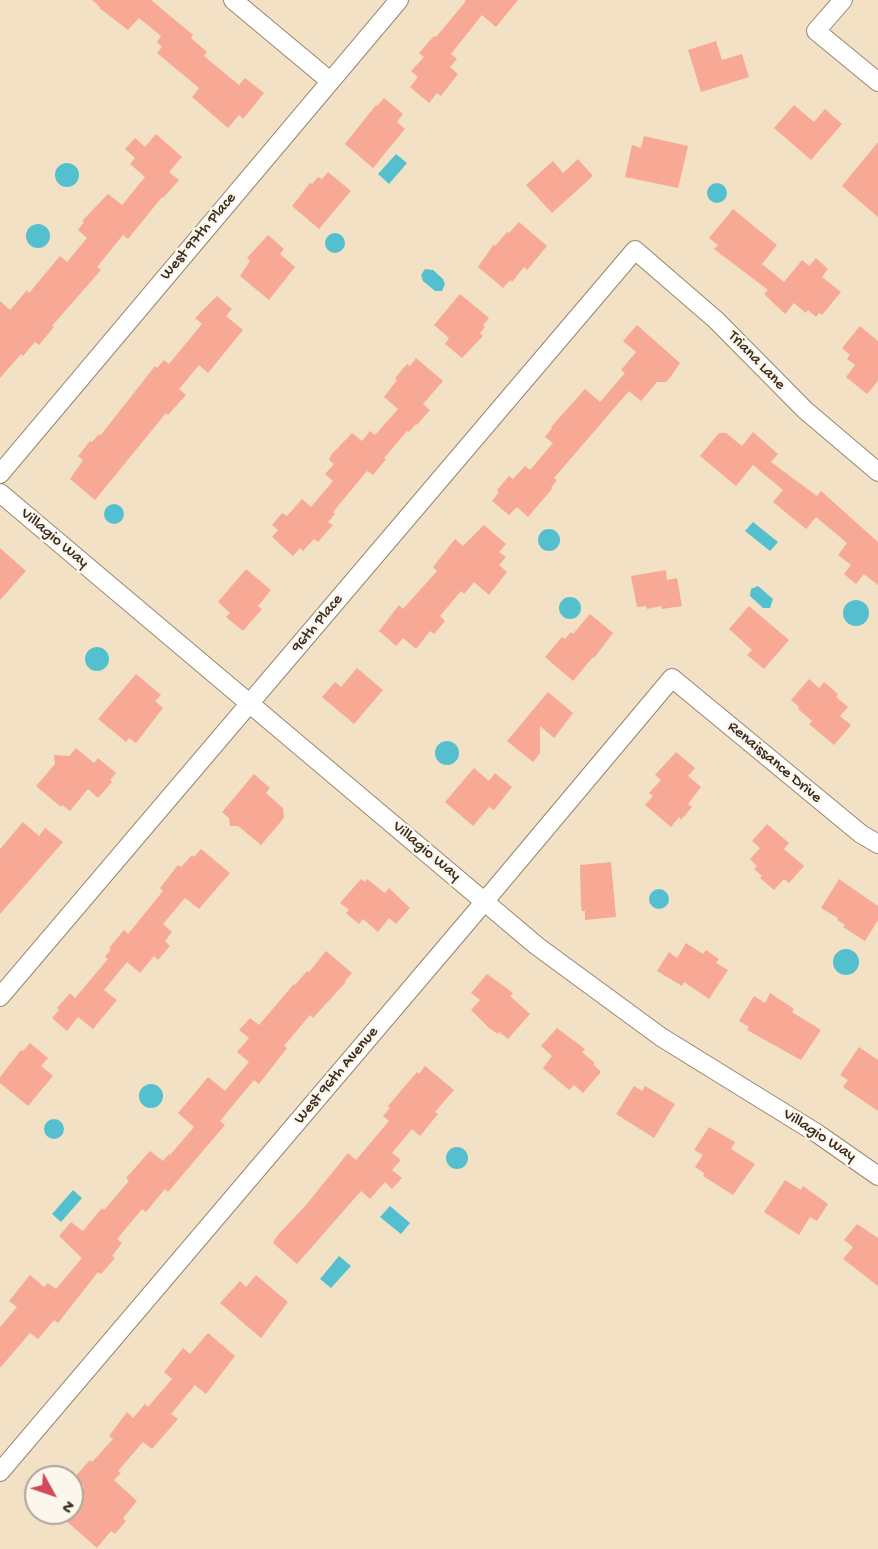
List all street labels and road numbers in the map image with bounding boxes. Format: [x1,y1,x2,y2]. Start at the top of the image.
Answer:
street label: West 97th Place [157,189,241,285]
street label: Triana Lane [723,327,789,395]
street label: Villagio Way [16,505,92,573]
street label: 96th Place [288,591,348,657]
street label: Renaissance Drive [723,718,825,808]
street label: Villagio Way [388,818,464,886]
street label: West 96th Avenue [291,1023,383,1129]
street label: Villagio Way [779,1105,859,1167]

